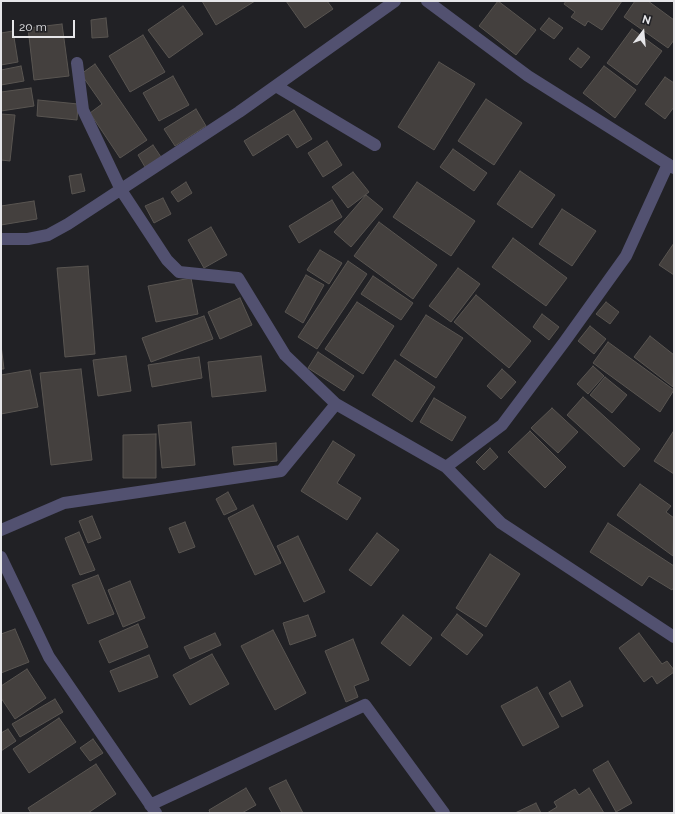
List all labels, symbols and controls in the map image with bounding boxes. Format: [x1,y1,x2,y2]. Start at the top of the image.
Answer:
scale bar [14,12,77,38]
north arrow [623,12,663,52]
text: N [641,13,652,27]
text: 20 m [19,20,47,34]

